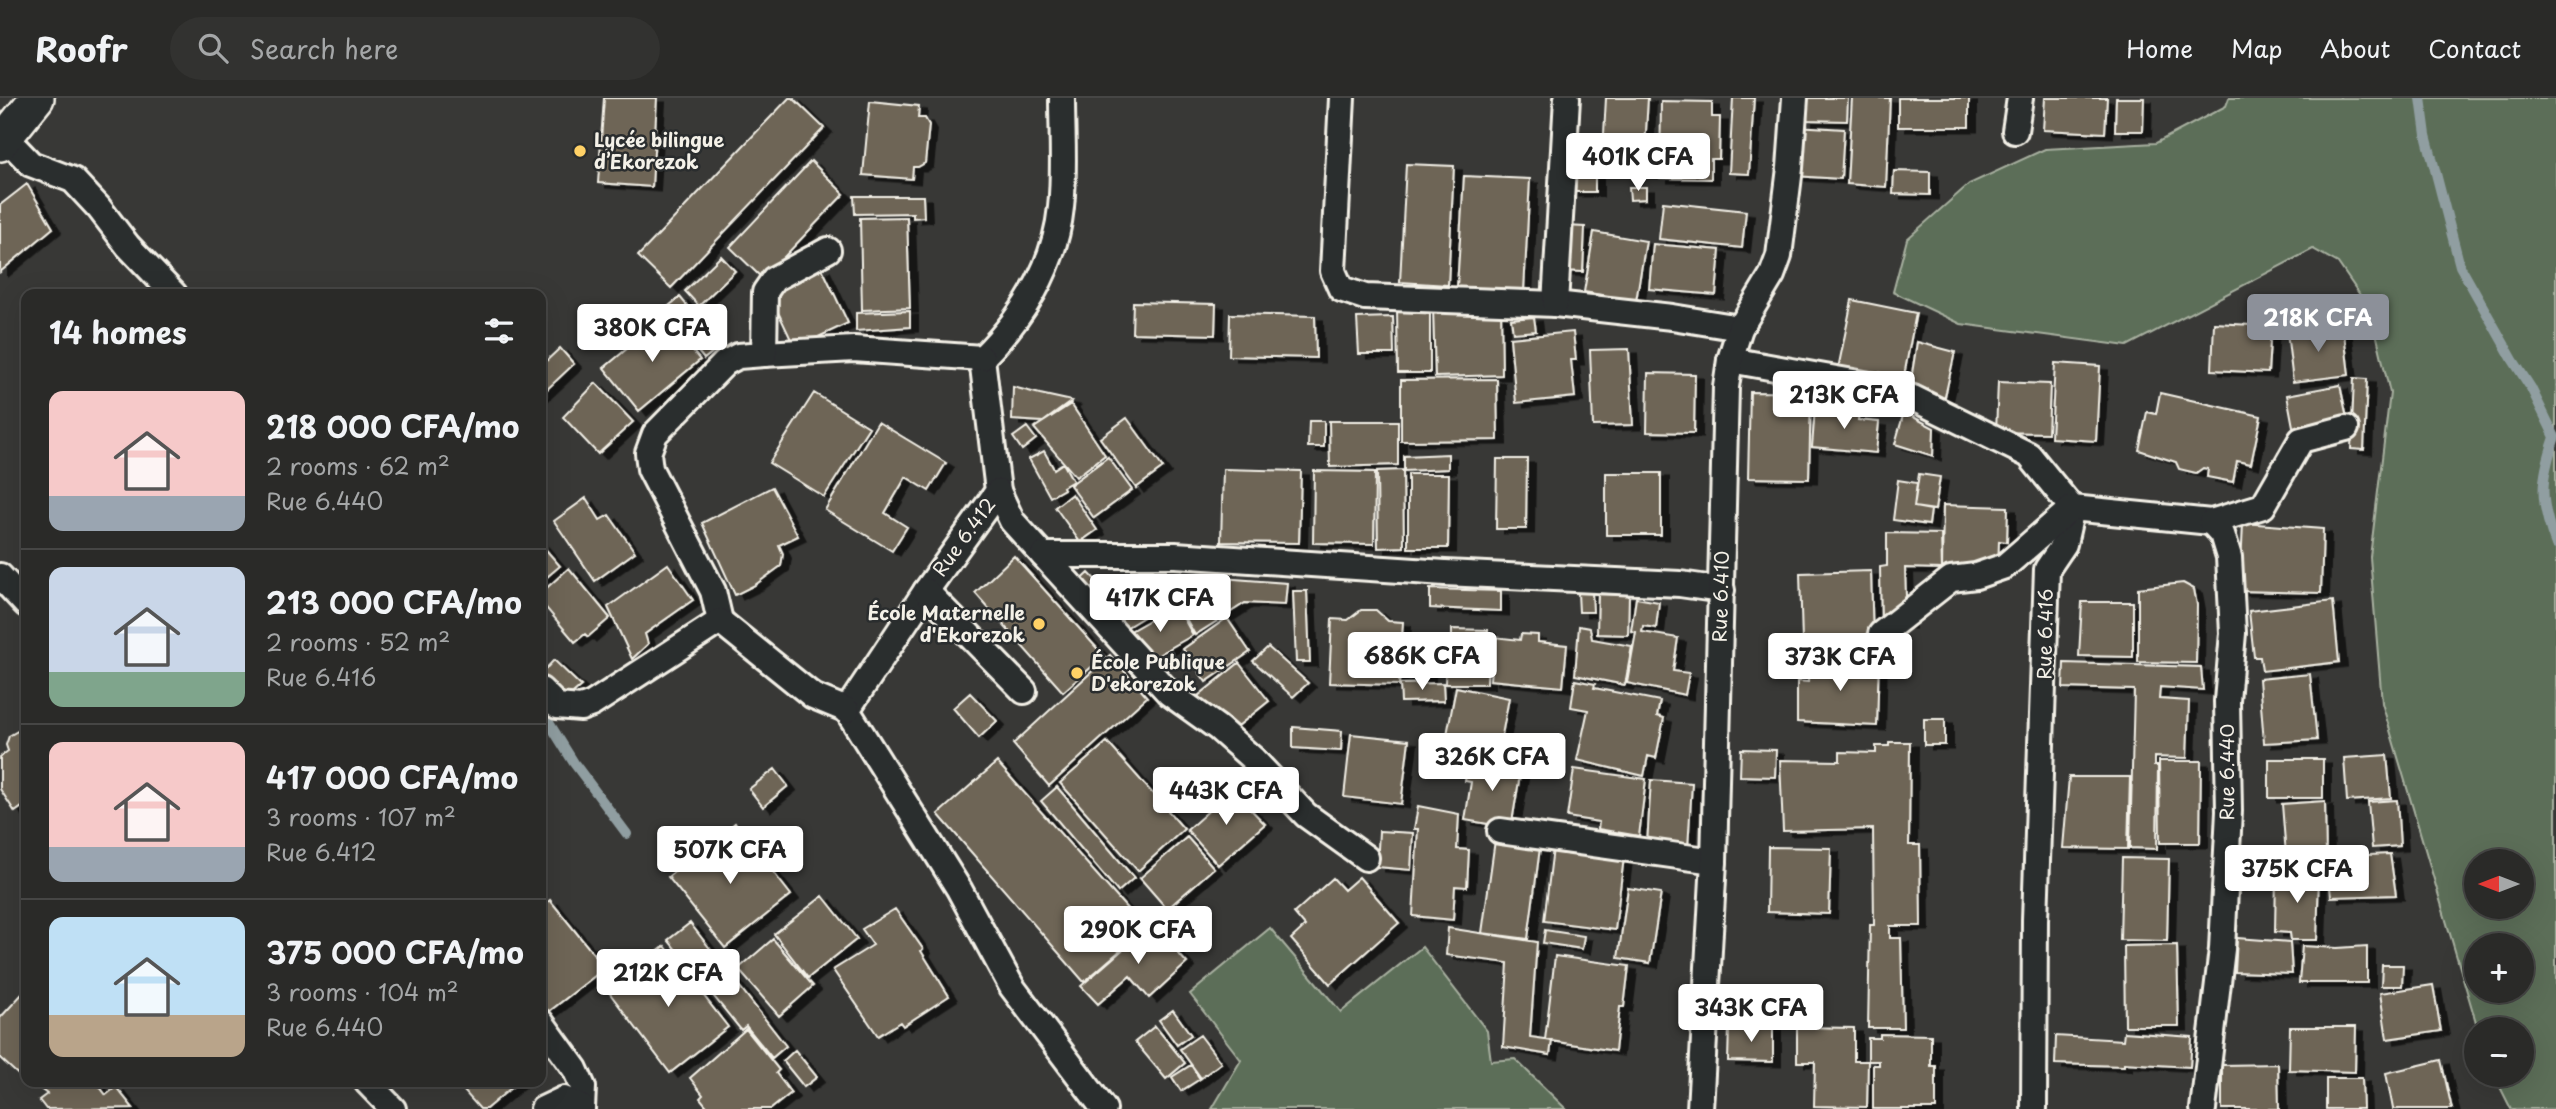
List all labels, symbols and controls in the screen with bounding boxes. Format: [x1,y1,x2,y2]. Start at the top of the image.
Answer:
search box [170,17,660,80]
text: Roofr [35,23,128,73]
icon: search [194,29,232,67]
text: Search here [250,29,398,68]
text: Home [2126,30,2193,66]
text: Map [2231,30,2282,66]
text: About [2320,30,2390,66]
text: Contact [2428,30,2521,66]
place label: Lycée bilingue d’Ekorezok [594,125,724,175]
pin: 401K CFA [1566,134,1710,193]
text: 401K CFA [1582,138,1694,173]
marker: Lycée bilingue d’Ekorezok [572,143,588,159]
pin: 218K CFA [2246,294,2390,354]
text: 218K CFA [2263,299,2373,334]
pin: 380K CFA [580,304,724,364]
text: 14 homes [49,309,187,354]
text: 380K CFA [593,309,711,344]
icon: filters [480,312,518,350]
pin: 213K CFA [1772,372,1916,431]
text: 213K CFA [1789,376,1899,411]
text: 218 000 CFA/mo [266,403,519,448]
icon: home [105,419,189,503]
text: 2 rooms · 62 m² [266,448,450,483]
text: Rue 6.440 [266,483,383,518]
street label: Rue 6.412 [925,491,1001,582]
street label: Rue 6.410 [1705,550,1735,643]
pin: 417K CFA [1088,574,1232,634]
text: 213 000 CFA/mo [266,579,522,624]
text: 417K CFA [1106,579,1214,614]
street label: Rue 6.416 [2029,588,2059,680]
icon: home [105,595,189,679]
place label: École Maternelle d'Ekorezok [868,598,1025,648]
marker: École Maternelle d'Ekorezok [1031,616,1047,632]
text: 2 rooms · 52 m² [266,624,450,659]
pin: 686K CFA [1350,632,1494,692]
pin: 373K CFA [1768,634,1912,693]
text: 686K CFA [1364,637,1480,672]
text: 373K CFA [1784,638,1896,673]
place label: École Publique D'ekorezok [1091,647,1225,697]
text: Rue 6.416 [266,659,376,694]
marker: École Publique D'ekorezok [1069,665,1085,681]
street label: Rue 6.440 [2212,724,2240,820]
pin: 326K CFA [1420,734,1564,793]
text: 326K CFA [1434,738,1550,773]
text: 417 000 CFA/mo [266,754,518,799]
pin: 443K CFA [1154,768,1298,827]
icon: home [105,770,189,854]
text: 443K CFA [1169,772,1283,807]
text: 3 rooms · 107 m² [266,799,456,834]
pin: 507K CFA [658,826,802,886]
text: 507K CFA [673,831,787,866]
text: Rue 6.412 [266,834,376,869]
pin: 375K CFA [2225,846,2369,905]
north arrow [2464,849,2534,919]
map controls [2464,849,2534,1087]
text: 375K CFA [2241,850,2353,885]
pin: 290K CFA [1066,906,1210,966]
text: 290K CFA [1080,911,1196,946]
text: 375 000 CFA/mo [266,929,524,974]
button: + [2464,933,2534,1003]
icon: home [105,945,189,1029]
pin: 212K CFA [596,950,740,1009]
text: 212K CFA [613,954,723,989]
text: 3 rooms · 104 m² [266,974,459,1009]
pin: 343K CFA [1679,984,1823,1044]
text: 343K CFA [1694,989,1808,1024]
text: Rue 6.440 [266,1009,383,1044]
button: − [2464,1017,2534,1087]

